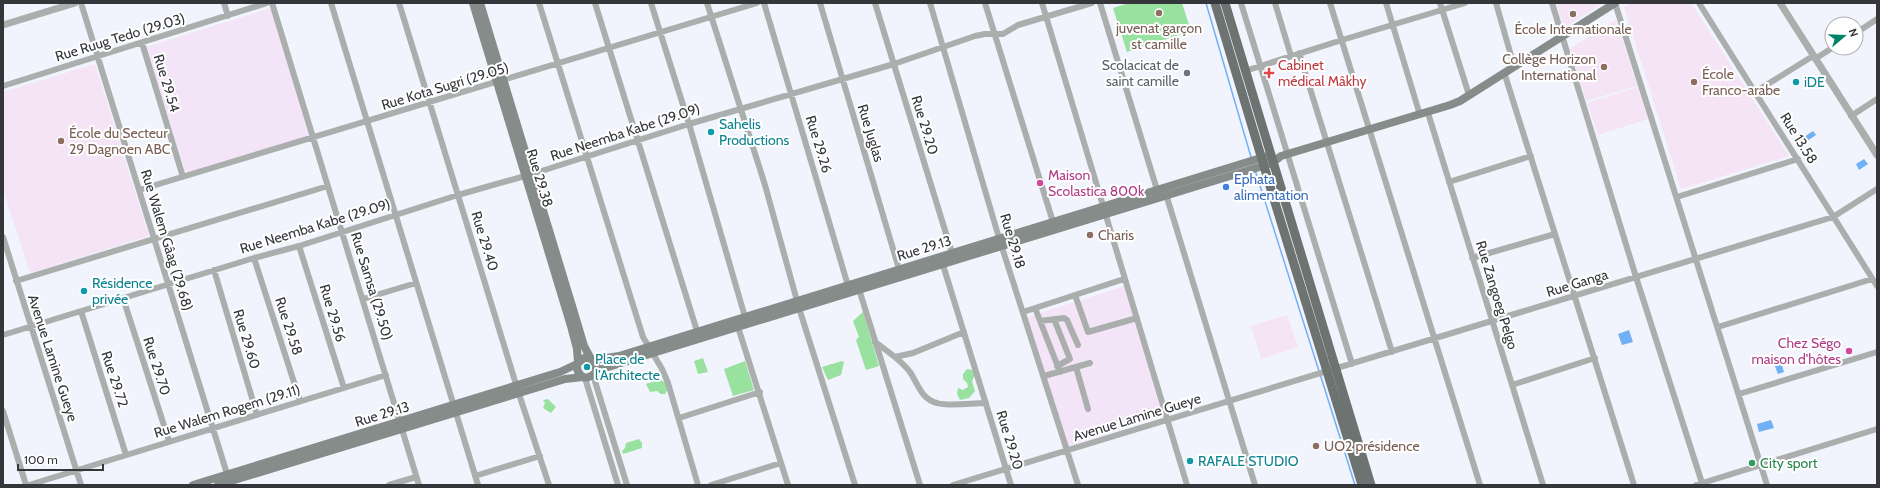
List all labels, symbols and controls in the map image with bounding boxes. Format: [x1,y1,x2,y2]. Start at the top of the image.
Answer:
marker: juvenat garçon st camille [1154,8,1164,18]
street label: Rue Ruug Tedo (29.03) [53,9,187,65]
marker: École Internationale [1568,9,1578,19]
north arrow [1824,16,1864,56]
place label: juvenat garçon st camille [1115,19,1202,53]
place label: École Internationale [1514,20,1632,38]
text: N [1846,27,1861,39]
place label: Collège Horizon International [1502,50,1597,84]
street label: Rue 29.54 [150,52,184,114]
place label: Scolacicat de saint camille [1102,56,1179,90]
place label: Cabinet médical Mâkhy [1278,56,1366,90]
street label: Rue Kota Sugri (29.05) [379,58,511,114]
marker: Collège Horizon International [1599,62,1609,72]
place label: École Franco-arabe [1702,65,1780,99]
marker: Cabinet médical Mâkhy [1263,67,1275,79]
marker: Scolacicat de saint camille [1182,68,1192,78]
place label: iDE [1804,73,1825,91]
marker: École Franco-arabe [1689,77,1699,87]
marker: iDE [1791,77,1801,87]
street label: Rue 29.20 [907,93,943,157]
street label: Rue Neemba Kabe (29.09) [548,99,702,165]
street label: Rue Juglas [854,102,888,164]
street label: Rue 13.58 [1776,109,1822,167]
street label: Rue 29.26 [802,113,836,175]
place label: Sahelis Productions [719,115,790,149]
place label: École du Secteur 29 Dagnoen ABC [69,124,171,158]
marker: Sahelis Productions [706,127,716,137]
marker: École du Secteur 29 Dagnoen ABC [56,136,66,146]
street label: Rue 29.38 [523,147,557,209]
place label: Maison Scolastica 800k [1048,166,1145,200]
street label: Rue Walem Gâag (29.68) [137,167,197,313]
place label: Ephata alimentation [1234,170,1309,204]
marker: Maison Scolastica 800k [1035,178,1045,188]
marker: Ephata alimentation [1221,182,1231,192]
street label: Rue Neemba Kabe (29.09) [238,195,392,257]
street label: Rue 29.40 [467,209,503,273]
street label: Rue 29.18 [996,211,1030,271]
place label: Charis [1098,226,1134,244]
street label: Rue Samsa (29.50) [347,230,397,342]
marker: Charis [1085,230,1095,240]
street label: Rue 29.13 [895,231,953,265]
street label: Rue Zangoeg Pelgo [1472,238,1522,352]
street label: Rue Ganga [1544,265,1610,301]
place label: Résidence privée [92,274,152,308]
street label: Rue 29.56 [316,282,350,344]
marker: Résidence privée [79,286,89,296]
street label: Avenue Lamine Gueye [24,292,82,424]
street label: Rue 29.58 [271,295,307,357]
street label: Rue 29.60 [229,307,265,371]
street label: Rue 29.70 [139,334,175,398]
place label: Chez Ségo maison d'hôtes [1752,334,1841,368]
marker: Chez Ségo maison d'hôtes [1844,346,1854,356]
street label: Rue 29.72 [97,349,133,409]
place label: Place de l’Architecte [595,350,660,384]
marker: Place de l’Architecte [582,362,592,372]
street label: Rue Walem Rogem (29.11) [152,380,302,442]
street label: Avenue Lamine Gueye [1071,389,1203,445]
street label: Rue 29.13 [353,397,411,431]
street label: Rue 29.20 [992,408,1028,472]
place label: UO2 présidence [1324,437,1420,455]
marker: UO2 présidence [1311,441,1321,451]
scale bar [18,446,103,472]
text: 100 m [24,452,58,467]
place label: RAFALE STUDIO [1198,452,1299,470]
place label: City sport [1760,454,1818,472]
marker: RAFALE STUDIO [1185,456,1195,466]
marker: City sport [1747,458,1757,468]

